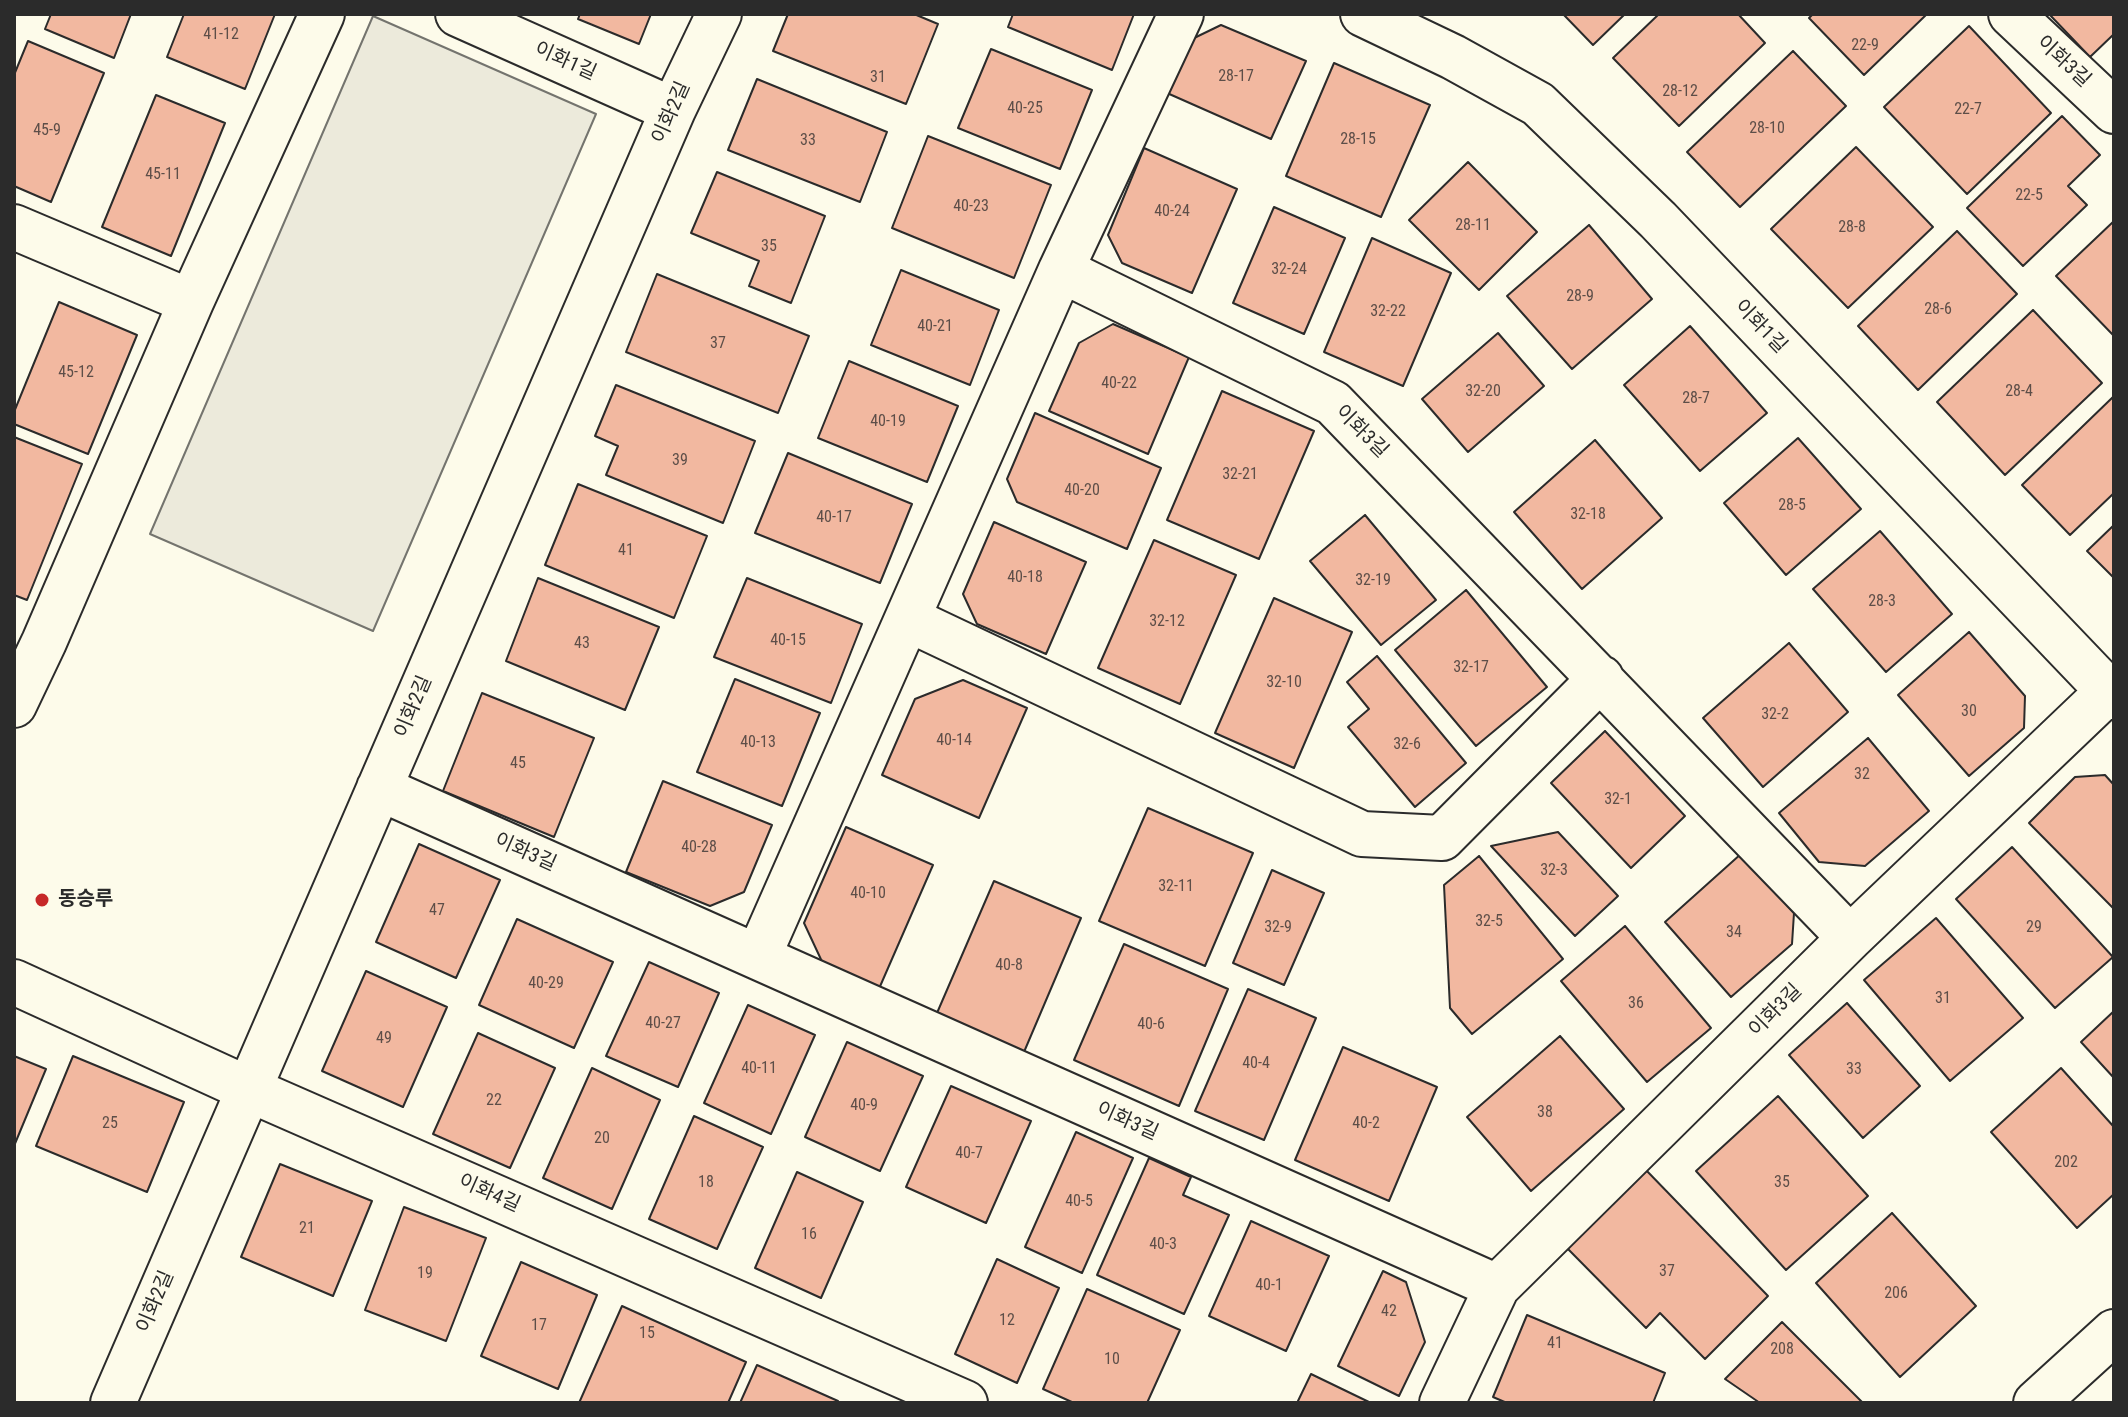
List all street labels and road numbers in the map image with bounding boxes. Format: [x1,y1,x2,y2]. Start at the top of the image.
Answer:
street label: 이화3길 [2031,31,2095,93]
street label: 이화1길 [530,38,600,86]
street label: 이화2길 [648,78,696,148]
street label: 이화1길 [1729,295,1791,359]
street label: 이화3길 [1330,401,1392,463]
street label: 이화2길 [390,672,438,742]
street label: 이화3길 [490,829,560,877]
street label: 이화3길 [1745,980,1807,1042]
street label: 이화3길 [1092,1098,1162,1146]
street label: 이화4길 [454,1170,524,1218]
street label: 이화2길 [132,1267,180,1337]

